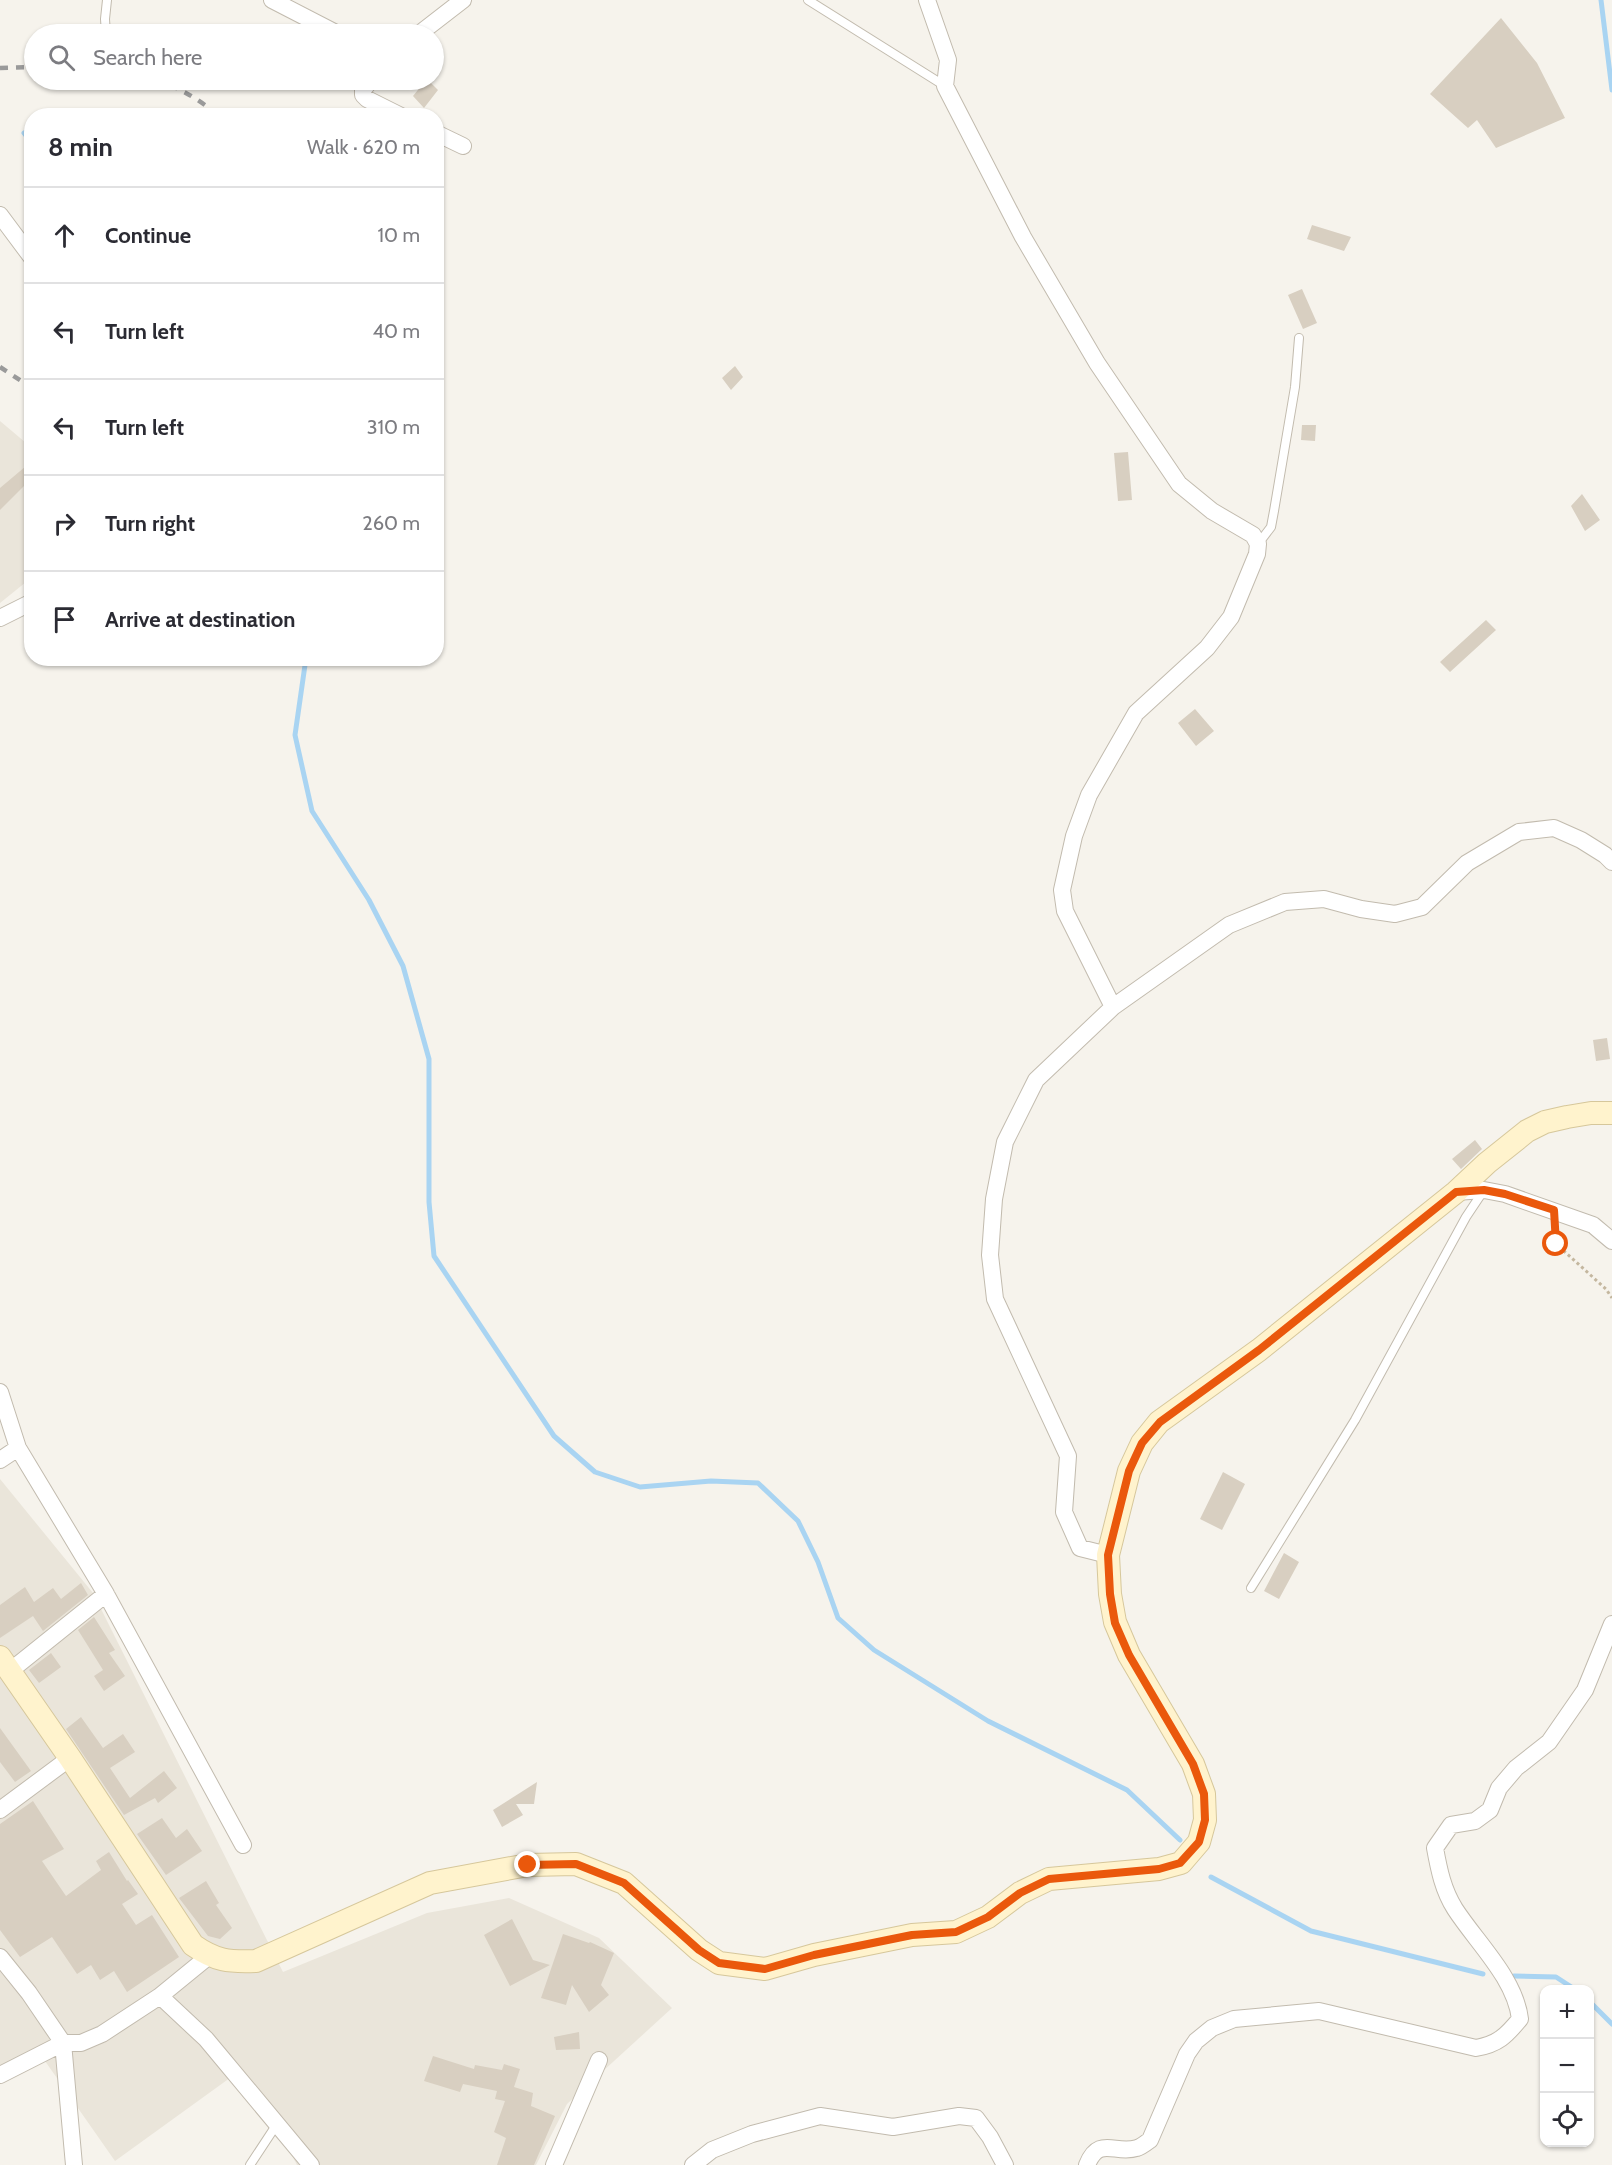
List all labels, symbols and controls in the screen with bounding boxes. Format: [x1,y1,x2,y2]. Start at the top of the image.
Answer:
search box [24,24,444,90]
icon: search [45,41,78,74]
text: Search here [93,44,202,71]
text: 8 min [48,131,113,163]
text: Walk · 620 m [307,135,420,159]
icon: ahead [48,219,81,252]
text: Continue [105,222,191,249]
text: 10 m [377,223,420,247]
icon: left [48,315,81,348]
text: Turn left [105,318,184,345]
text: 40 m [372,319,420,343]
icon: left [48,411,81,444]
text: Turn left [105,414,184,441]
text: 310 m [367,415,420,439]
icon: right [48,507,81,540]
text: Turn right [105,510,195,537]
text: 260 m [362,511,420,535]
icon: arrive [48,603,81,636]
text: Arrive at destination [105,606,295,633]
route start [1542,1230,1568,1256]
route end [514,1851,540,1877]
map controls [1540,1985,1594,2147]
button: + [1540,1985,1594,2039]
button: − [1540,2039,1594,2093]
button: locate [1540,2093,1594,2147]

